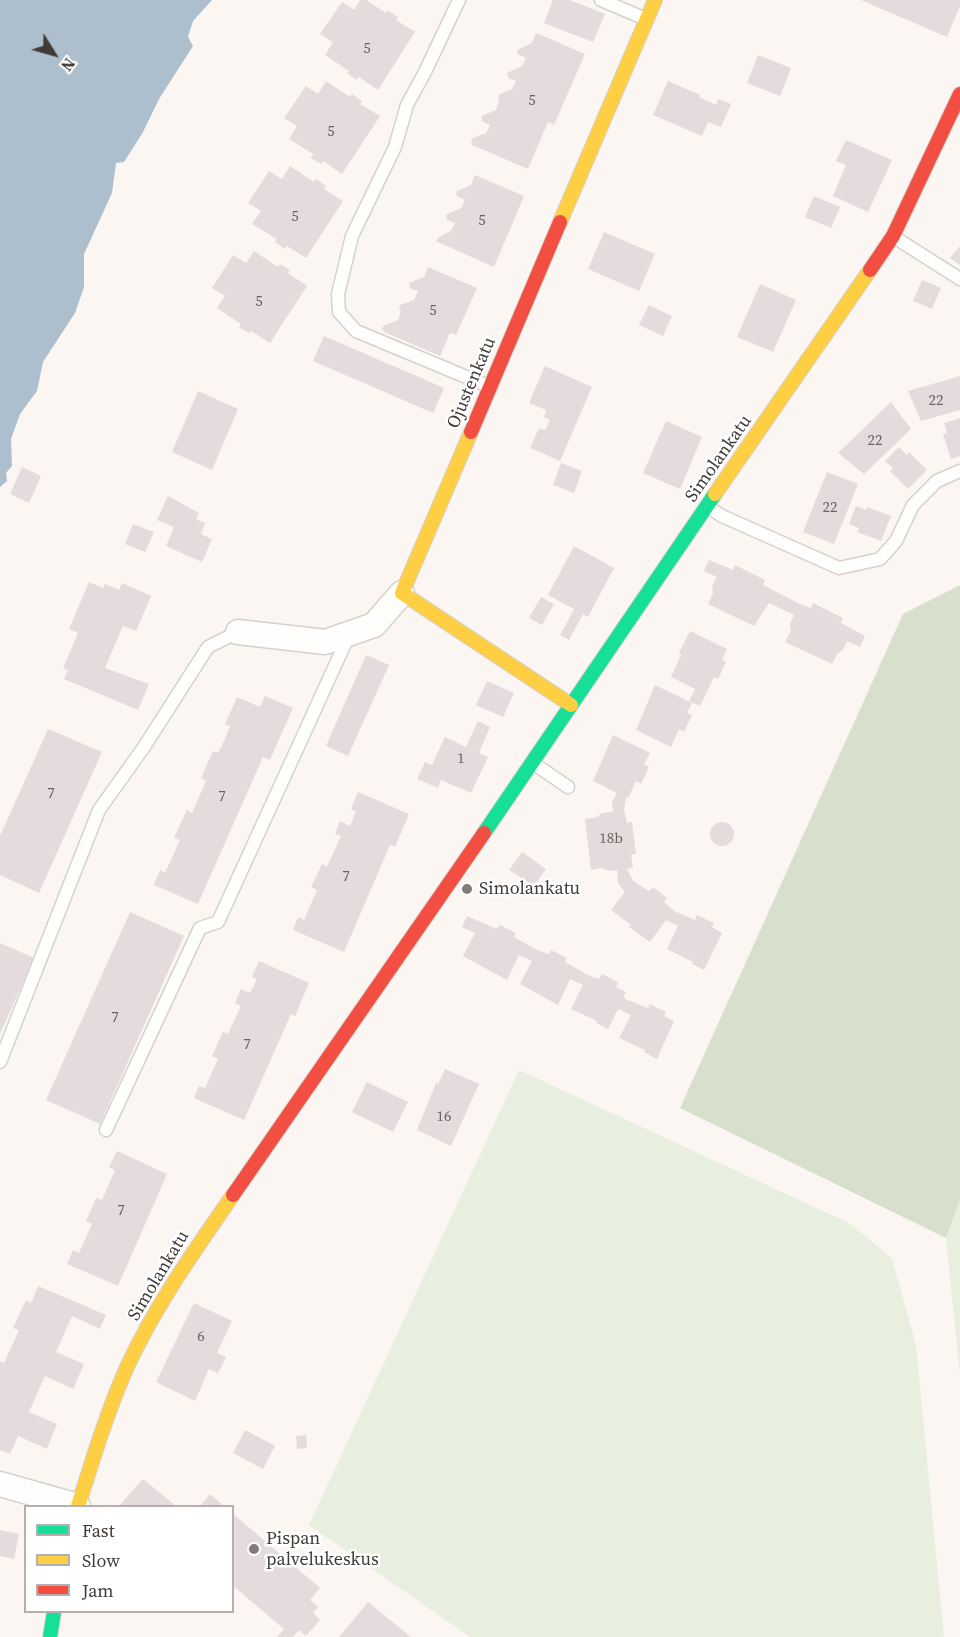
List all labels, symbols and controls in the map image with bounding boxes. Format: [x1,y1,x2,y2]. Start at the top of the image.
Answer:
north arrow [24,24,84,84]
house number: 5 [363,40,371,58]
text: N [56,54,81,76]
house number: 5 [528,92,536,110]
house number: 5 [327,123,335,141]
house number: 5 [291,208,299,226]
house number: 5 [478,212,486,230]
house number: 5 [255,293,263,311]
house number: 5 [429,302,437,320]
street label: Ojustenkatu [443,334,501,432]
house number: 22 [929,392,943,410]
street label: Simolankatu [681,411,757,507]
house number: 22 [868,432,882,450]
house number: 22 [823,499,837,517]
house number: 1 [457,750,465,768]
house number: 7 [47,785,55,803]
house number: 7 [218,788,226,806]
house number: 18b [599,830,623,848]
house number: 7 [342,868,350,886]
place label: Simolankatu [479,878,580,900]
marker: Simolankatu [460,882,474,896]
house number: 7 [111,1009,119,1027]
house number: 7 [243,1036,251,1054]
house number: 16 [437,1108,451,1126]
house number: 7 [117,1202,125,1220]
street label: Simolankatu [124,1227,194,1325]
house number: 6 [197,1328,205,1346]
legend [24,1505,234,1613]
text: Fast [82,1518,115,1543]
place label: Pispan palvelukeskus [266,1528,379,1570]
marker: Pispan palvelukeskus [247,1542,261,1556]
text: Slow [82,1548,120,1573]
text: Jam [82,1578,114,1603]

